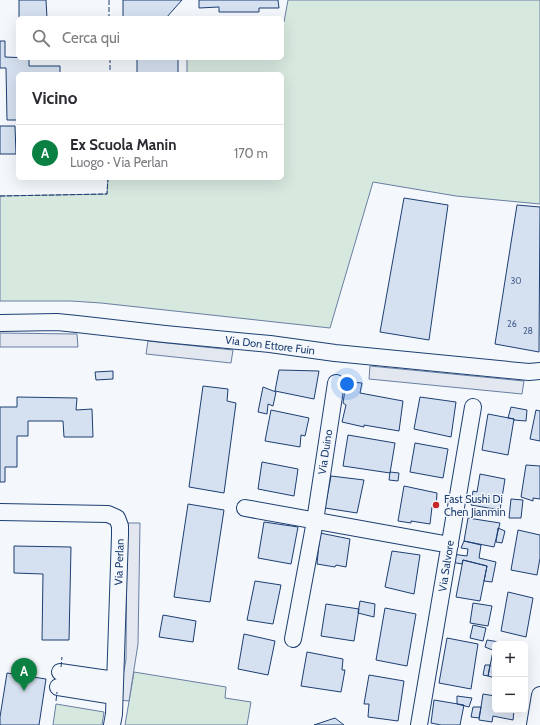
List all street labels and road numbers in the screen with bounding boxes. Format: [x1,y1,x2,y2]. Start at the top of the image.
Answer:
street label: Via Don Ettore Fuin [224,333,316,357]
street label: Via Duino [315,428,335,476]
street label: Via Perlan [111,538,127,586]
street label: Via Salvore [435,539,457,593]

